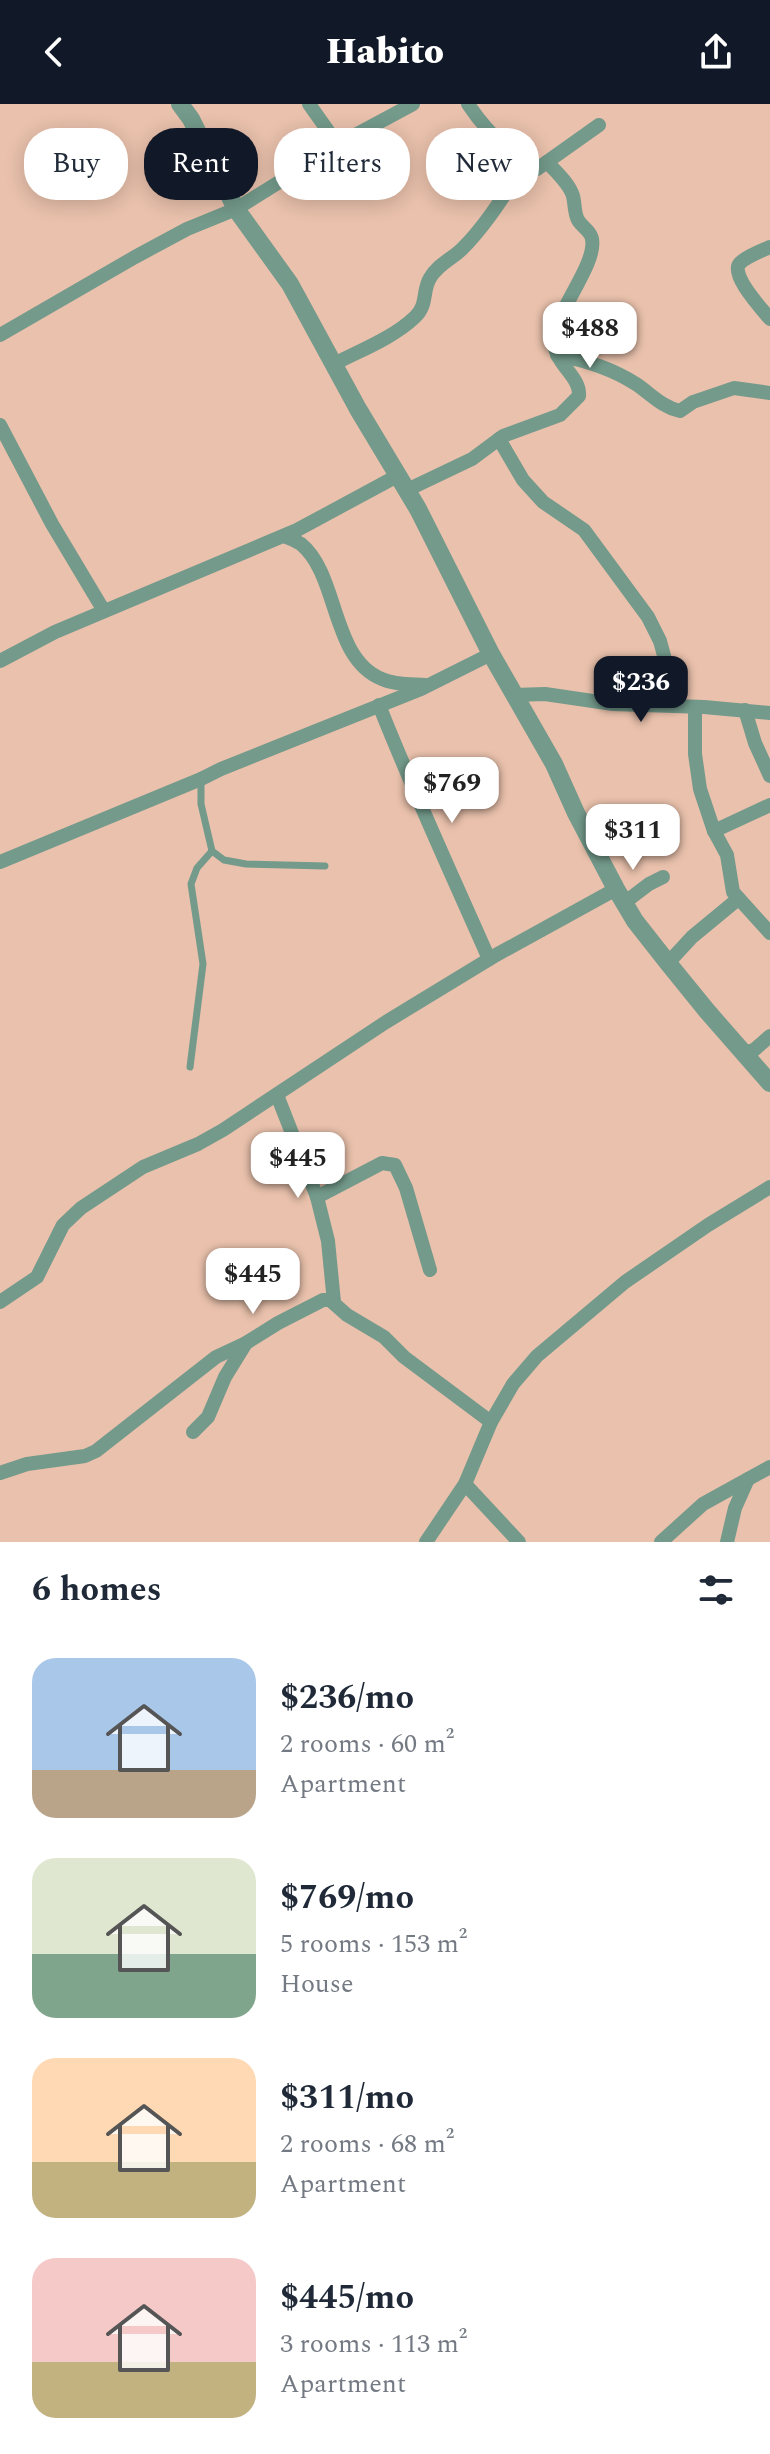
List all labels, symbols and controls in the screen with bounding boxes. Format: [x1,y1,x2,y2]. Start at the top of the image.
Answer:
text: Habito [326,25,444,80]
icon: back [32,30,76,74]
icon: share [694,30,738,74]
chip: Buy [24,128,128,200]
chip: Rent [144,128,258,200]
chip: Filters [274,128,410,200]
chip: New [426,128,539,200]
pin: $488 [543,302,637,370]
text: $488 [561,308,619,348]
pin: $236 [594,656,688,724]
text: $236 [612,662,670,702]
pin: $769 [405,757,499,825]
text: $769 [423,763,481,803]
pin: $311 [586,804,680,872]
text: $311 [604,810,662,850]
pin: $445 [251,1132,345,1200]
text: $445 [269,1138,327,1178]
pin: $445 [206,1248,300,1316]
text: $445 [224,1254,282,1294]
text: 6 homes [32,1564,162,1616]
icon: filters [694,1568,738,1612]
text: $236/mo [280,1672,414,1724]
icon: home [96,1690,192,1786]
text: 2 rooms · 60 m² [280,1724,454,1764]
text: Apartment [280,1764,406,1804]
text: $769/mo [280,1872,414,1924]
icon: home [96,1890,192,1986]
text: 5 rooms · 153 m² [280,1924,467,1964]
text: House [280,1964,354,2004]
text: $311/mo [280,2072,414,2124]
icon: home [96,2090,192,2186]
text: 2 rooms · 68 m² [280,2124,454,2164]
text: Apartment [280,2164,406,2204]
text: $445/mo [280,2272,414,2324]
icon: home [96,2290,192,2386]
text: 3 rooms · 113 m² [280,2324,467,2364]
text: Apartment [280,2364,406,2404]

